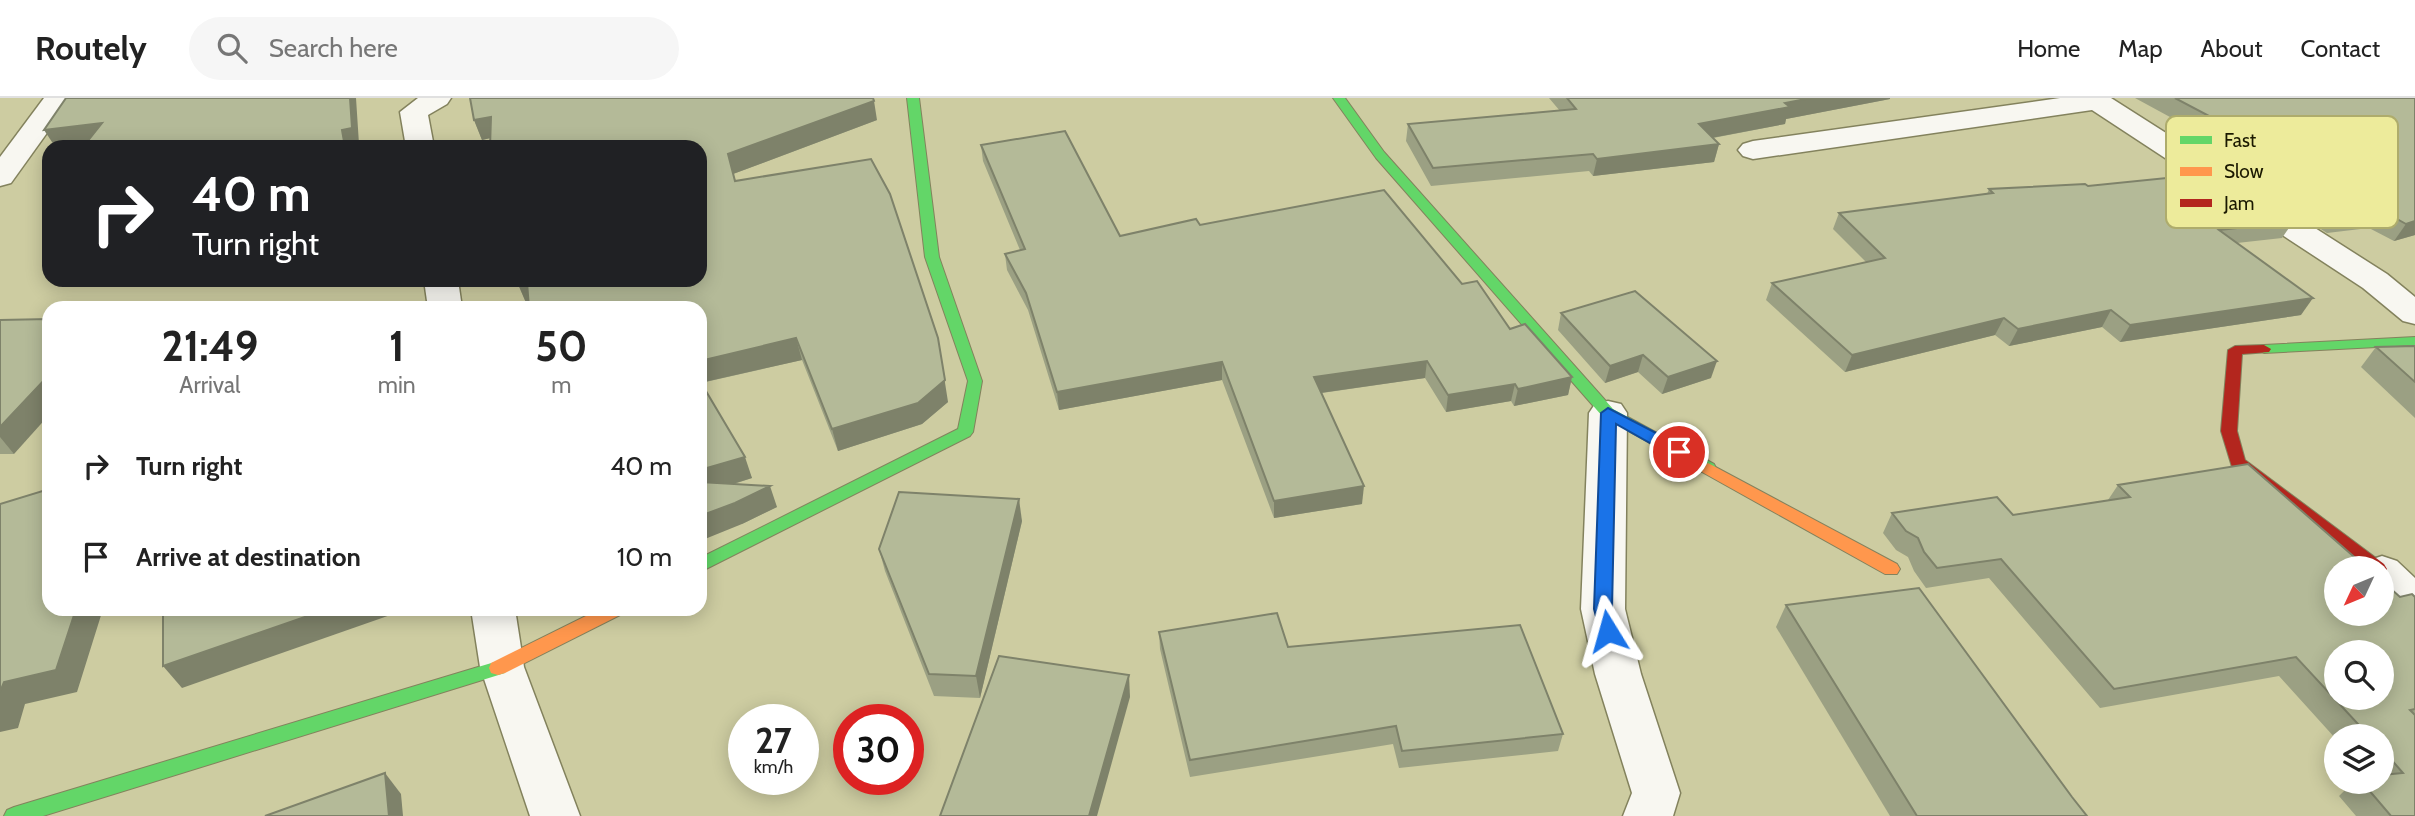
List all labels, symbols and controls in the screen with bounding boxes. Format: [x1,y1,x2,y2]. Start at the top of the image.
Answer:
search box [189,17,679,80]
text: Routely [35,28,147,68]
icon: search [213,29,251,67]
text: Search here [269,32,398,64]
text: Home [2017,34,2080,63]
text: Map [2118,34,2163,63]
text: About [2201,34,2263,63]
text: Contact [2301,34,2380,63]
legend [2166,116,2398,228]
text: Fast [2224,129,2257,152]
text: Slow [2224,160,2264,183]
text: 40 m [192,164,311,223]
icon: right [77,168,168,259]
text: Jam [2223,192,2254,215]
text: Turn right [192,224,319,263]
text: 21:49 [162,320,258,372]
text: 1 [389,320,405,372]
text: 50 [535,320,587,372]
text: Arrival [179,371,241,399]
text: min [378,371,416,399]
text: m [551,371,571,399]
pin [1649,422,1709,482]
icon: arrive [1660,433,1698,471]
icon: right [77,447,115,485]
text: Turn right [136,450,242,482]
text: 40 m [610,450,672,482]
icon: arrive [77,538,115,576]
text: Arrive at destination [136,541,361,573]
text: 10 m [617,541,672,573]
north arrow [2324,556,2394,626]
map controls [2324,556,2394,794]
position arrow [1571,594,1645,668]
button: search [2324,640,2394,710]
speed limit sign: 30 [833,704,924,795]
text: 27 [755,719,792,762]
button: layers [2324,724,2394,794]
text: km/h [754,756,793,778]

